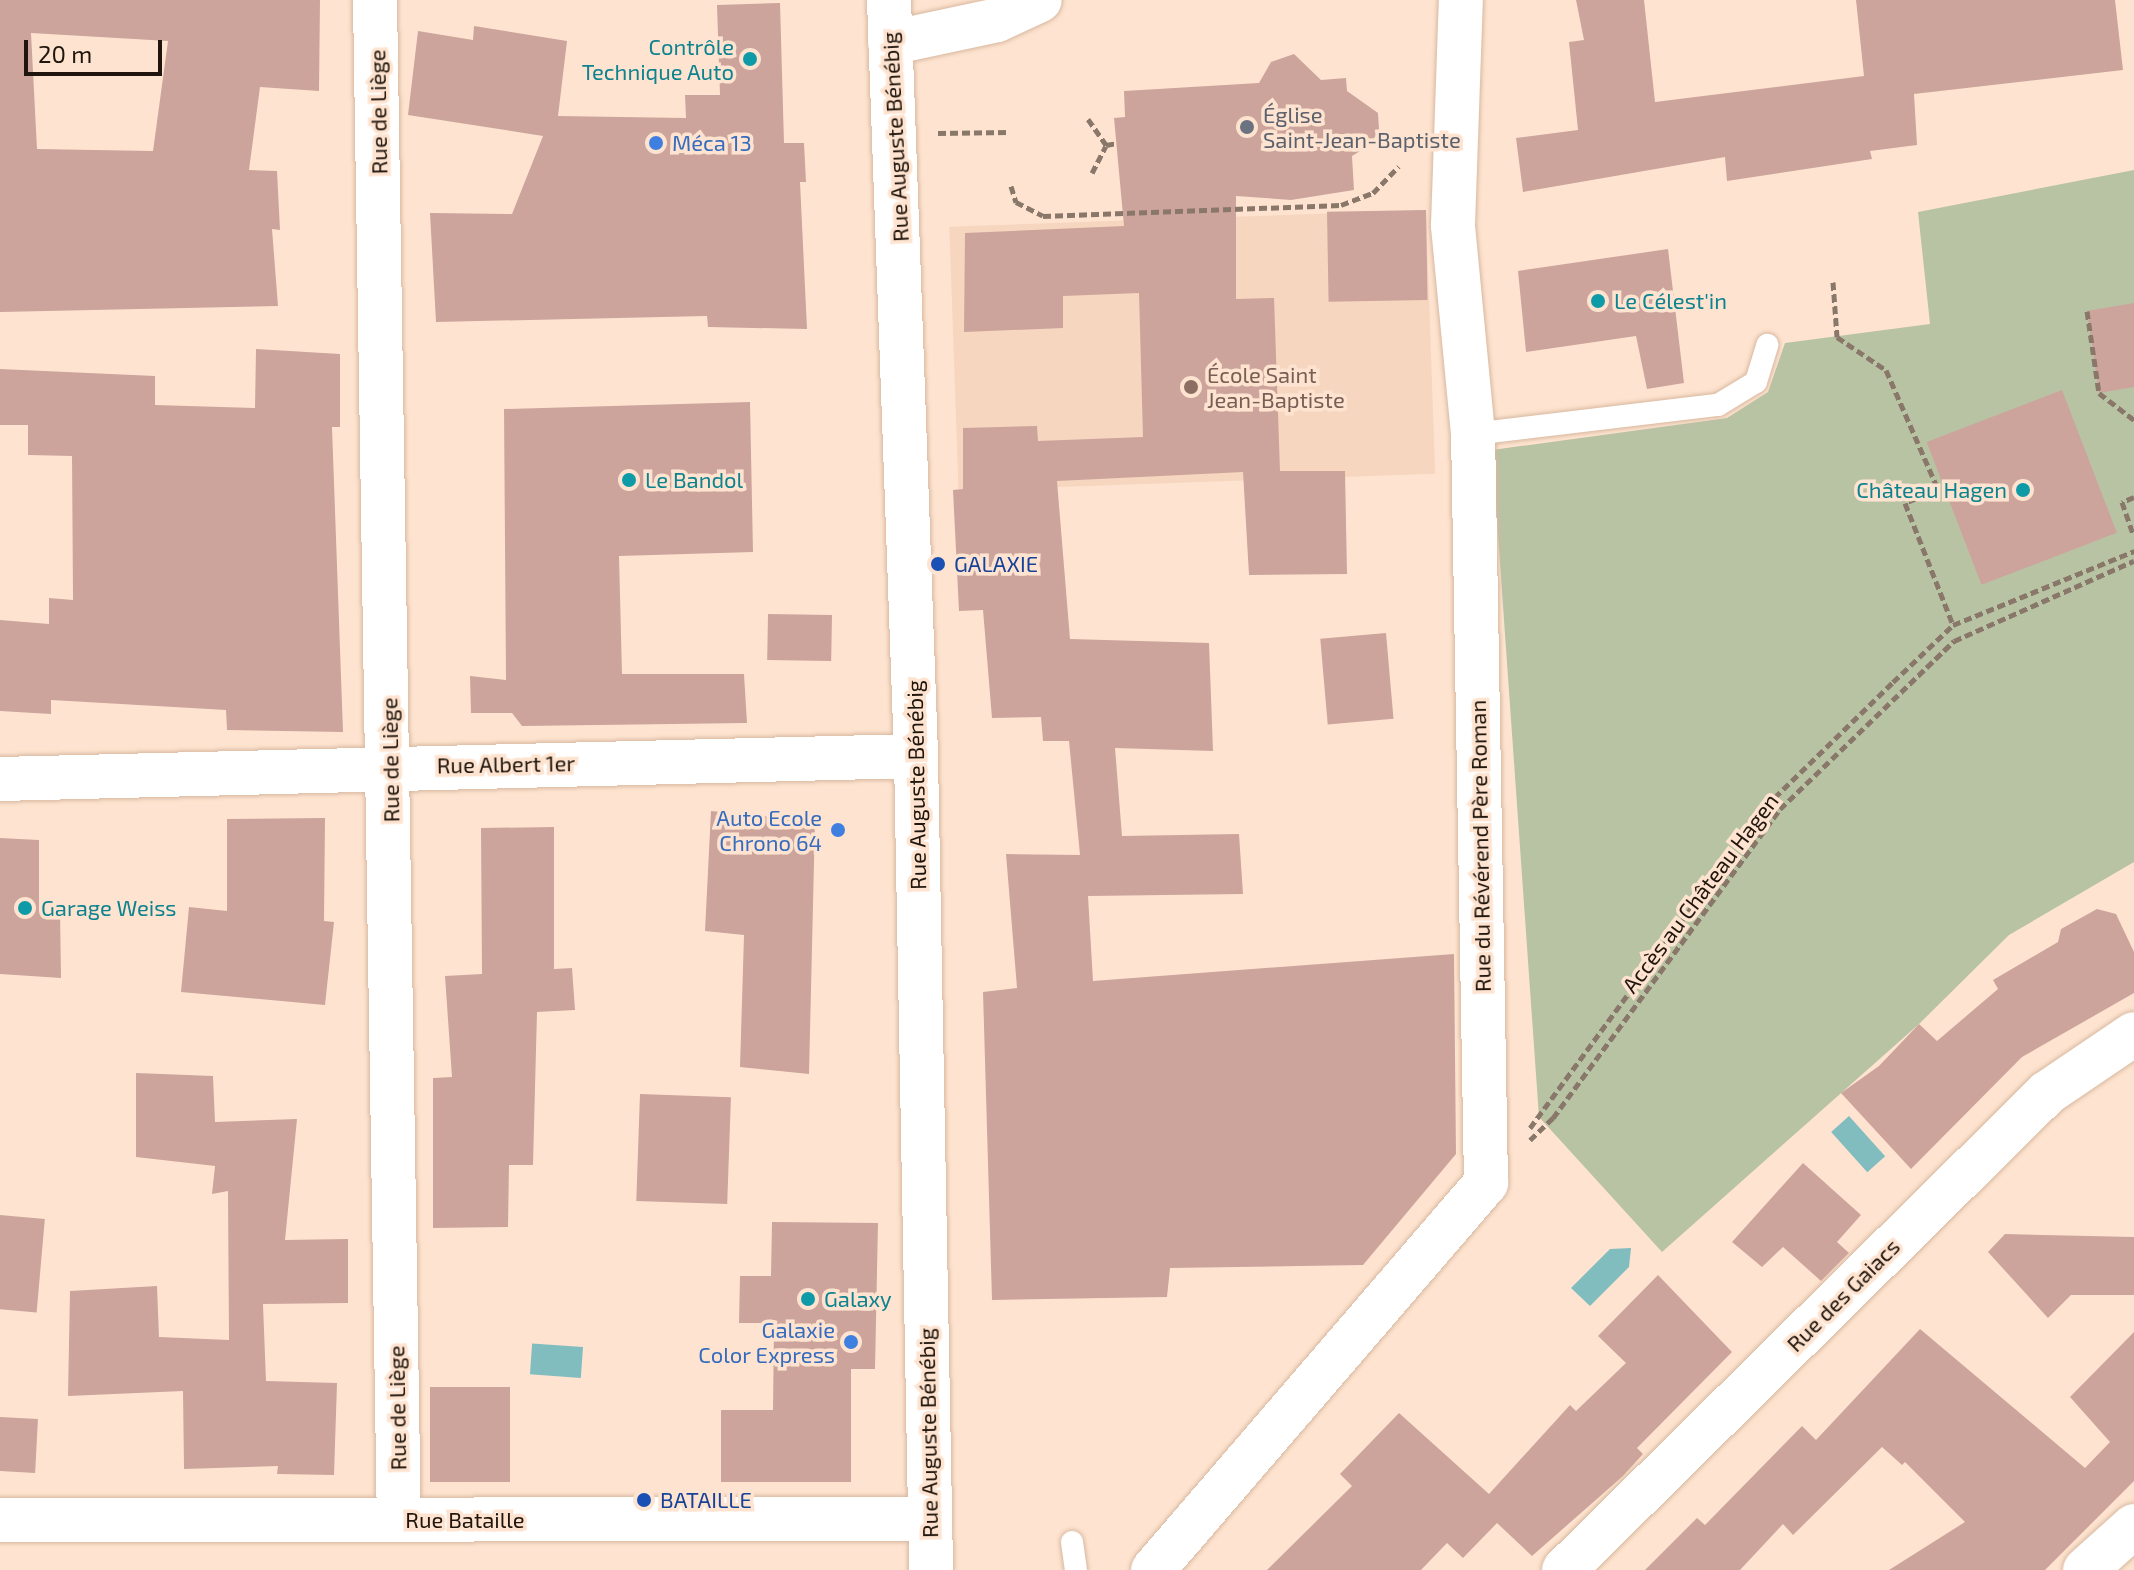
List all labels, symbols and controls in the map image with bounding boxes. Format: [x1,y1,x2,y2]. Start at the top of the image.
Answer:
scale bar [28,24,166,74]
street label: Rue Auguste Bénébig [876,31,914,243]
place label: Contrôle Technique Auto [581,33,734,84]
text: 20 m [38,39,92,68]
street label: Rue de Liège [364,49,392,175]
marker: Contrôle Technique Auto [741,50,759,68]
place label: Église Saint-Jean-Baptiste [1263,101,1461,152]
marker: Église Saint-Jean-Baptiste [1238,118,1256,136]
place label: Méca 13 [672,130,752,156]
marker: Méca 13 [647,134,665,152]
place label: Le Célest'in [1614,288,1727,314]
marker: Le Célest'in [1589,292,1607,310]
place label: École Saint Jean-Baptiste [1207,361,1345,412]
marker: École Saint Jean-Baptiste [1182,378,1200,396]
place label: Le Bandol [645,467,743,493]
marker: Le Bandol [620,471,638,489]
place label: Château Hagen [1856,477,2007,503]
marker: Château Hagen [2014,481,2032,499]
place label: GALAXIE [954,551,1038,577]
marker: GALAXIE [929,555,947,573]
street label: Rue Auguste Bénébig [901,680,931,890]
street label: Rue de Liège [376,697,404,823]
street label: Rue du Révérend Père Roman [1464,700,1496,992]
street label: Rue Albert 1er [436,750,576,778]
street label: Accès au Château Hagen [1616,788,1784,998]
place label: Auto Ecole Chrono 64 [716,804,822,856]
marker: Auto Ecole Chrono 64 [829,821,847,839]
place label: Garage Weiss [41,895,177,921]
marker: Garage Weiss [16,899,34,917]
street label: Rue des Gaiacs [1781,1233,1905,1357]
place label: Galaxy [824,1286,892,1312]
marker: Galaxy [799,1290,817,1308]
place label: Galaxie Color Express [698,1316,835,1368]
street label: Rue Auguste Bénébig [913,1328,943,1538]
marker: Galaxie Color Express [842,1333,860,1351]
street label: Rue de Liège [383,1345,411,1471]
place label: BATAILLE [660,1487,752,1513]
marker: BATAILLE [635,1491,653,1509]
street label: Rue Bataille [405,1507,525,1533]

